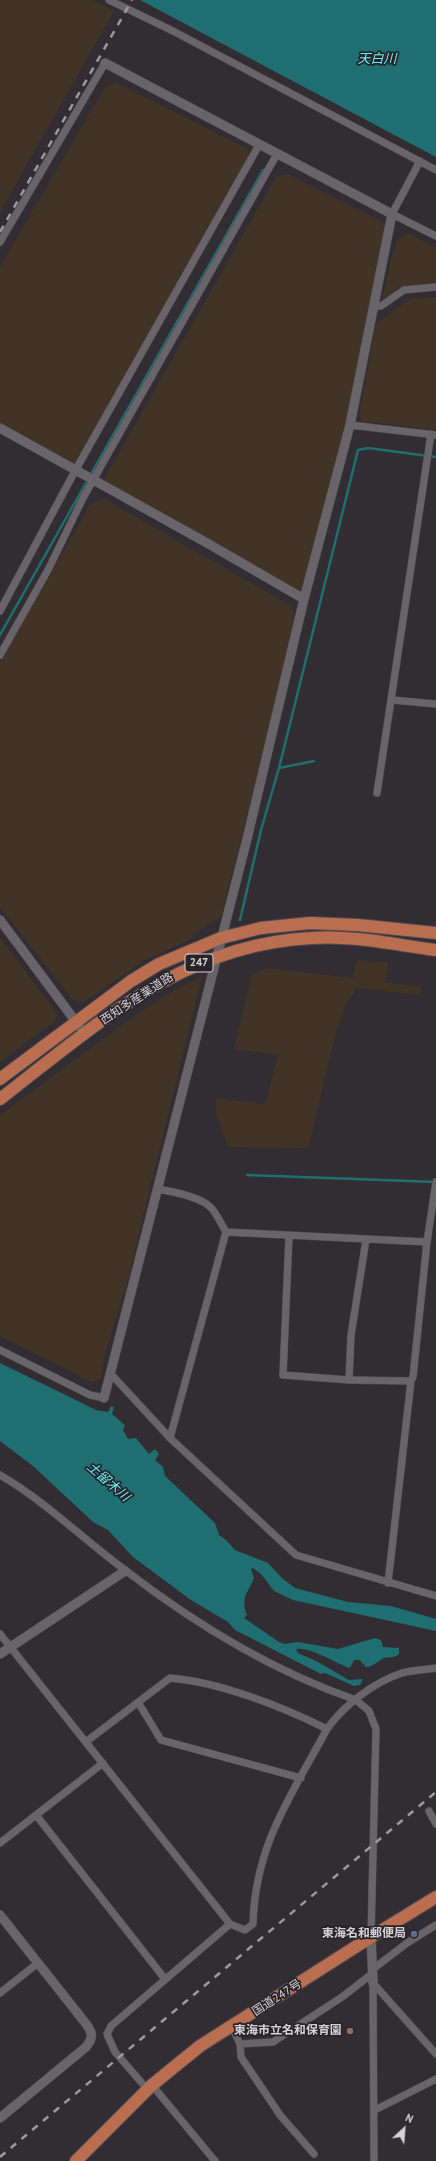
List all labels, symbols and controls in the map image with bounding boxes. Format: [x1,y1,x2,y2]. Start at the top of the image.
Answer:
water label: 天白川 [358,51,396,67]
road number: 247 [185,954,213,972]
street label: 西知多産業道路 [98,970,176,1028]
water label: 土留木川 [83,1459,133,1505]
place label: 東海名和郵便局 [322,1927,406,1941]
marker: 東海名和郵便局 [409,1929,419,1939]
street label: 国道247号 [250,1977,304,2019]
place label: 東海市立名和保育園 [234,2024,342,2038]
marker: 東海市立名和保育園 [345,2026,355,2036]
north arrow [384,2109,424,2149]
text: N [403,2110,416,2126]

